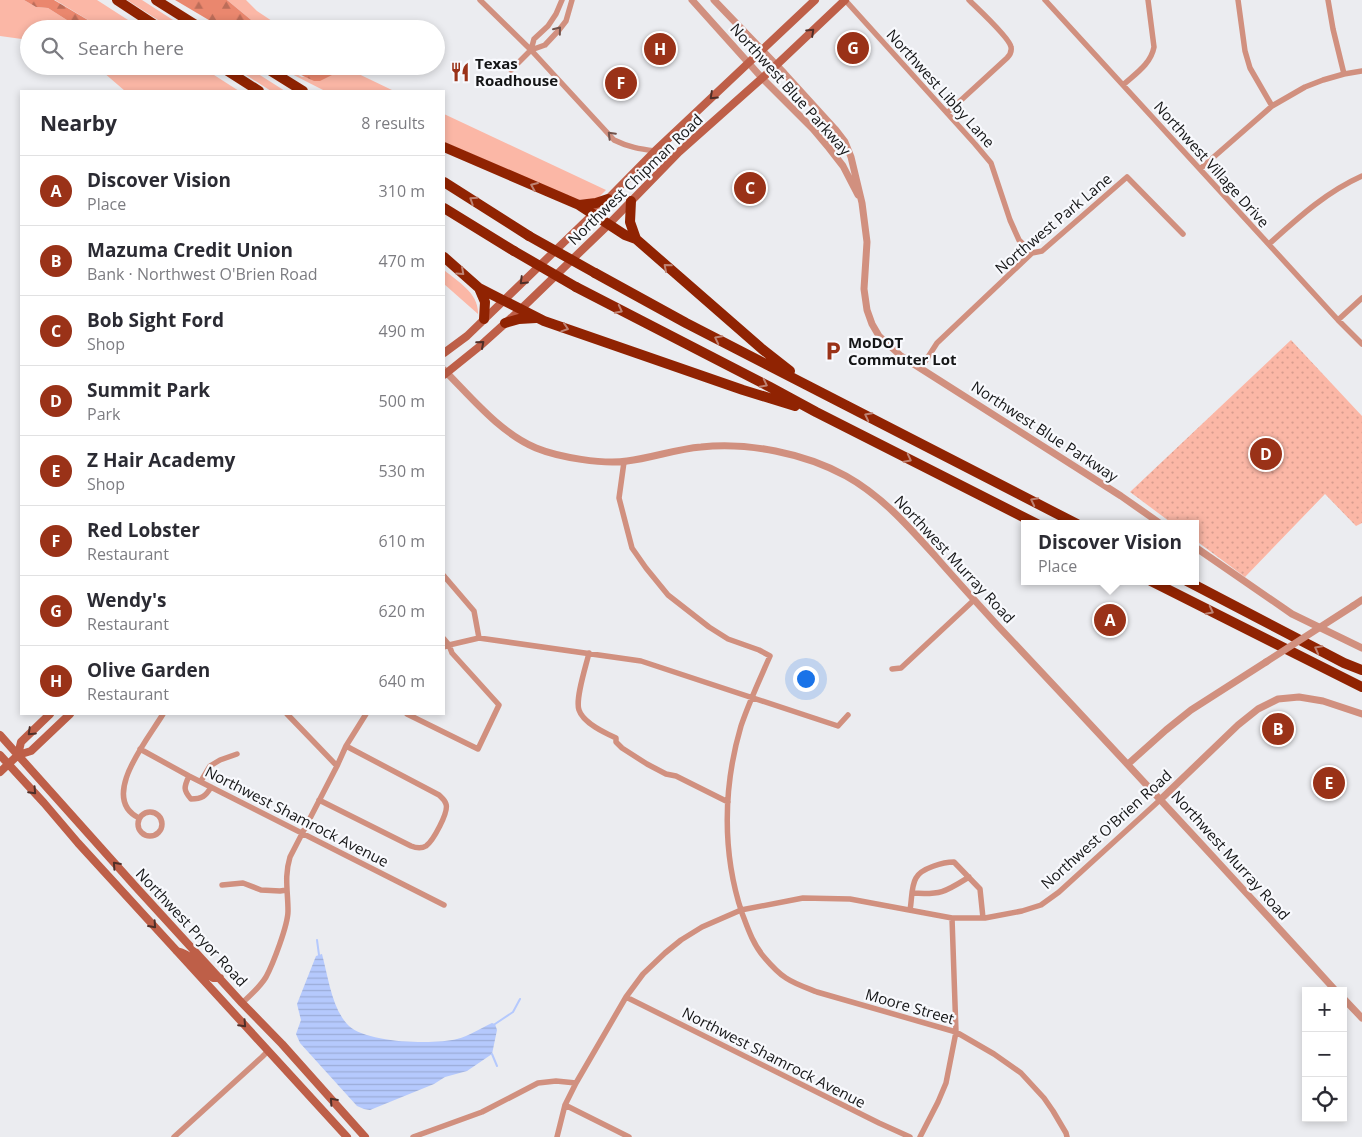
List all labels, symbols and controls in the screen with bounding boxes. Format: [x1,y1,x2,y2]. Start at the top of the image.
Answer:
street label: Northwest Blue Parkway [726,19,856,160]
search box [20,20,445,75]
street label: Northwest Libby Lane [883,25,999,151]
one-way arrow [552,27,561,36]
one-way arrow [805,29,814,38]
pin: G [837,29,869,67]
pin: H [644,30,676,68]
icon: search [38,34,66,62]
text: Search here [78,35,184,61]
place label: Texas Roadhouse [475,53,558,90]
restaurant icon: Texas Roadhouse [449,61,471,83]
pin: F [605,64,637,102]
one-way arrow [710,90,719,99]
street label: Northwest Village Drive [1150,97,1274,231]
text: Nearby [40,109,117,137]
street label: Northwest Chipman Road [563,109,707,249]
text: 8 results [361,112,425,134]
one-way arrow [607,132,616,141]
text: Discover Vision [87,167,231,193]
street label: Northwest Park Lane [990,168,1116,278]
pin: C [734,169,766,207]
text: A [50,180,62,202]
text: 310 m [379,180,425,202]
one-way arrow [530,181,539,192]
text: Place [87,193,126,215]
one-way arrow [470,197,479,207]
text: Mazuma Credit Union [87,237,293,263]
text: B [51,250,61,272]
text: 470 m [379,250,425,272]
text: Bank · Northwest O'Brien Road [87,263,318,285]
one-way arrow [664,264,673,272]
one-way arrow [456,266,465,275]
one-way arrow [520,275,529,284]
one-way arrow [614,304,623,314]
text: Bob Sight Ford [87,307,224,333]
text: C [51,320,61,342]
text: 490 m [379,320,425,342]
one-way arrow [560,322,568,332]
place label: MoDOT Commuter Lot [848,332,957,369]
text: Shop [87,333,125,355]
one-way arrow [714,335,723,345]
parking icon: MoDOT Commuter Lot [822,340,844,362]
one-way arrow [476,341,485,350]
street label: Northwest Blue Parkway [968,376,1123,486]
text: Summit Park [87,377,210,403]
one-way arrow [758,378,767,388]
text: D [50,390,62,412]
text: 500 m [379,390,425,412]
text: Park [87,403,120,425]
one-way arrow [864,412,873,422]
pin: D [1250,435,1282,473]
text: Z Hair Academy [87,447,235,473]
one-way arrow [903,453,912,463]
text: E [52,460,60,482]
text: 530 m [379,460,425,482]
text: Shop [87,473,125,495]
street label: Northwest Murray Road [890,491,1020,627]
one-way arrow [1030,497,1039,507]
text: Red Lobster [87,517,200,543]
popup [1021,520,1199,585]
text: Discover Vision [1038,529,1182,555]
text: F [52,530,60,552]
text: 610 m [379,530,425,552]
text: Restaurant [87,543,169,565]
text: Place [1038,555,1077,577]
text: Wendy's [87,587,166,613]
text: G [50,600,62,622]
text: 620 m [379,600,425,622]
pin: A [1094,601,1126,639]
one-way arrow [1205,605,1214,615]
text: Restaurant [87,613,169,635]
one-way arrow [1314,645,1323,655]
text: Olive Garden [87,657,210,683]
your location [793,666,819,692]
text: H [50,670,62,692]
text: 640 m [379,670,425,692]
text: Restaurant [87,683,169,705]
pin: B [1262,710,1294,748]
one-way arrow [28,726,37,735]
street label: Northwest Shamrock Avenue [202,761,392,871]
pin: E [1313,764,1345,802]
street label: Northwest O'Brien Road [1036,765,1176,893]
one-way arrow [27,785,36,794]
street label: Northwest Murray Road [1167,786,1295,924]
one-way arrow [113,861,122,870]
street label: Northwest Pryor Road [132,864,252,990]
one-way arrow [147,920,156,929]
street label: Moore Street [863,984,957,1028]
map controls [1302,987,1347,1122]
button: + [1302,987,1347,1032]
street label: Northwest Shamrock Avenue [679,1002,869,1112]
one-way arrow [237,1019,246,1028]
button: − [1302,1032,1347,1077]
button: locate [1302,1077,1347,1122]
one-way arrow [329,1097,338,1106]

